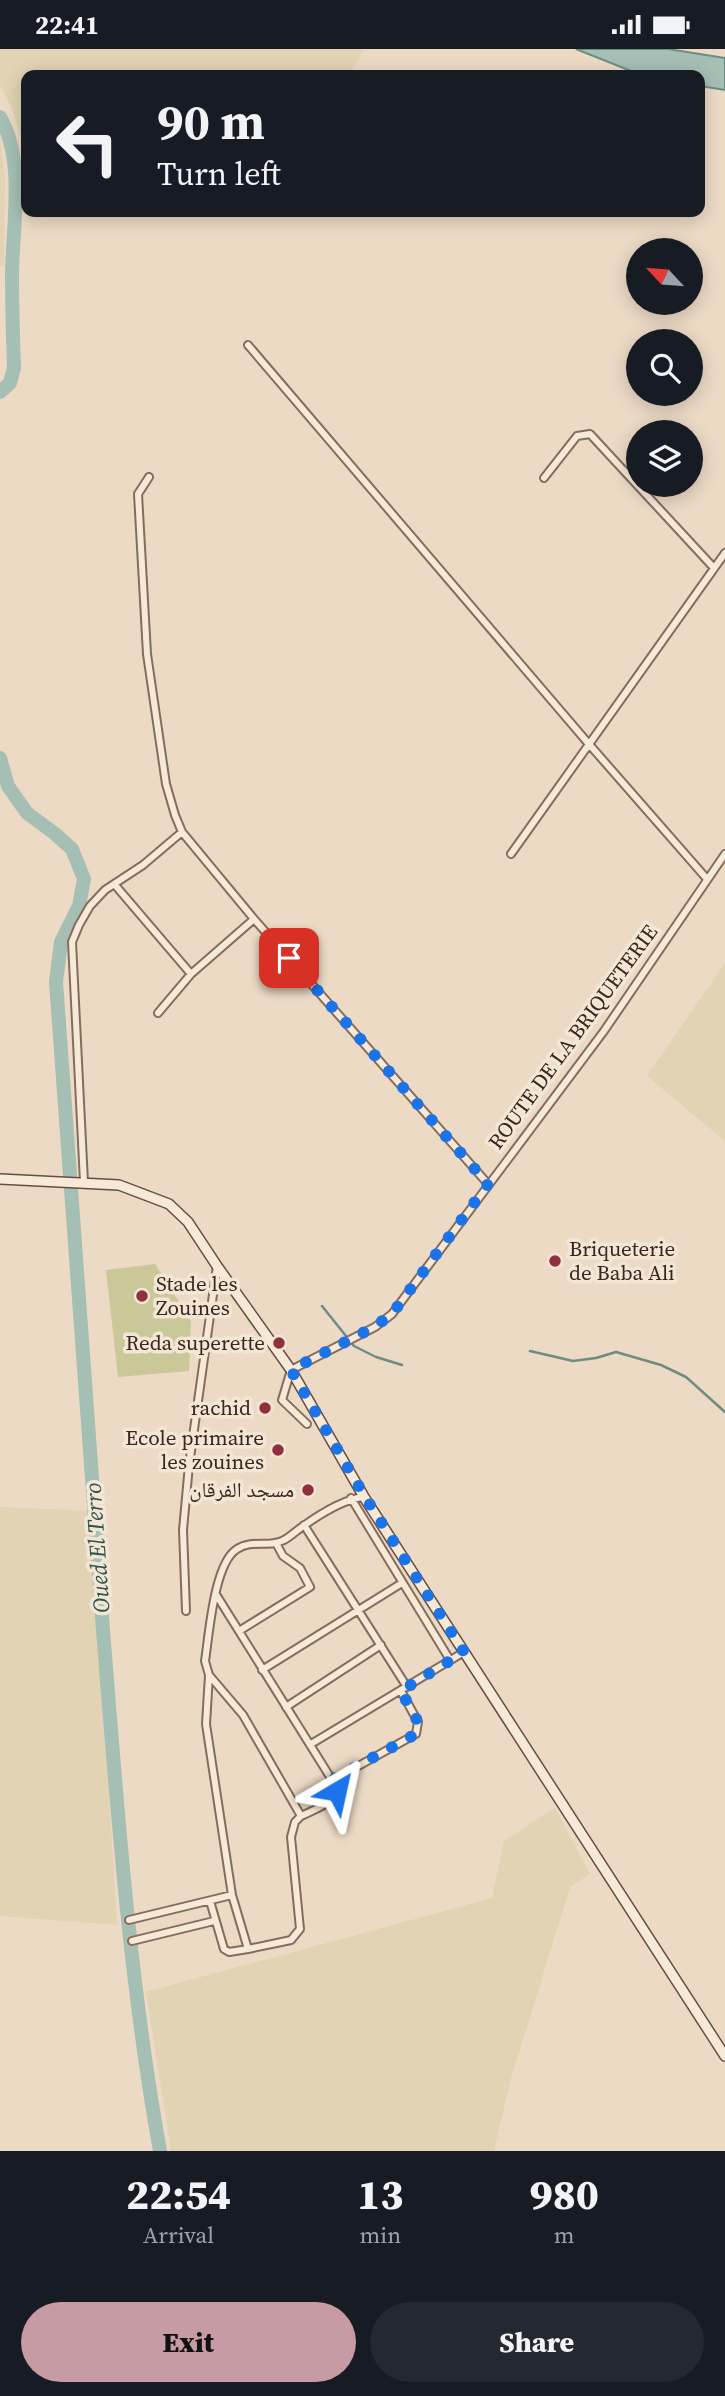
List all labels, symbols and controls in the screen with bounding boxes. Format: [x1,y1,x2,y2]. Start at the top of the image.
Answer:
text: 22:41 [35,7,99,43]
text: 90 m [157,88,265,155]
icon: left [42,98,133,189]
text: Turn left [157,152,281,196]
north arrow [626,238,704,315]
map controls [626,238,703,497]
button: search [626,329,703,406]
button: layers [626,420,703,497]
street label: ROUTE DE LA BRIQUETERIE [481,918,664,1155]
pin [259,928,319,988]
icon: arrive [270,939,308,977]
place label: Briqueterie de Baba Ali [569,1234,675,1287]
marker: Briqueterie de Baba Ali [547,1253,563,1269]
place label: Stade les Zouines [156,1269,238,1322]
marker: Stade les Zouines [134,1288,150,1304]
place label: Reda superette [126,1328,265,1357]
marker: Reda superette [271,1335,287,1351]
place label: rachid [191,1393,251,1422]
marker: rachid [257,1400,273,1416]
place label: Ecole primaire les zouines [125,1423,264,1476]
marker: Ecole primaire les zouines [270,1442,286,1458]
place label: مسجد الفرقان [189,1475,294,1504]
water label: Oued El Terro [76,1482,118,1614]
marker: مسجد الفرقان [300,1482,316,1498]
position arrow [300,1754,374,1828]
text: 22:54 [126,2165,231,2223]
text: 13 [357,2165,404,2223]
text: 980 [530,2165,599,2223]
text: Arrival [143,2219,214,2251]
text: min [360,2219,401,2251]
text: m [554,2219,575,2251]
button: Exit [21,2302,356,2382]
button: Share [370,2302,704,2382]

